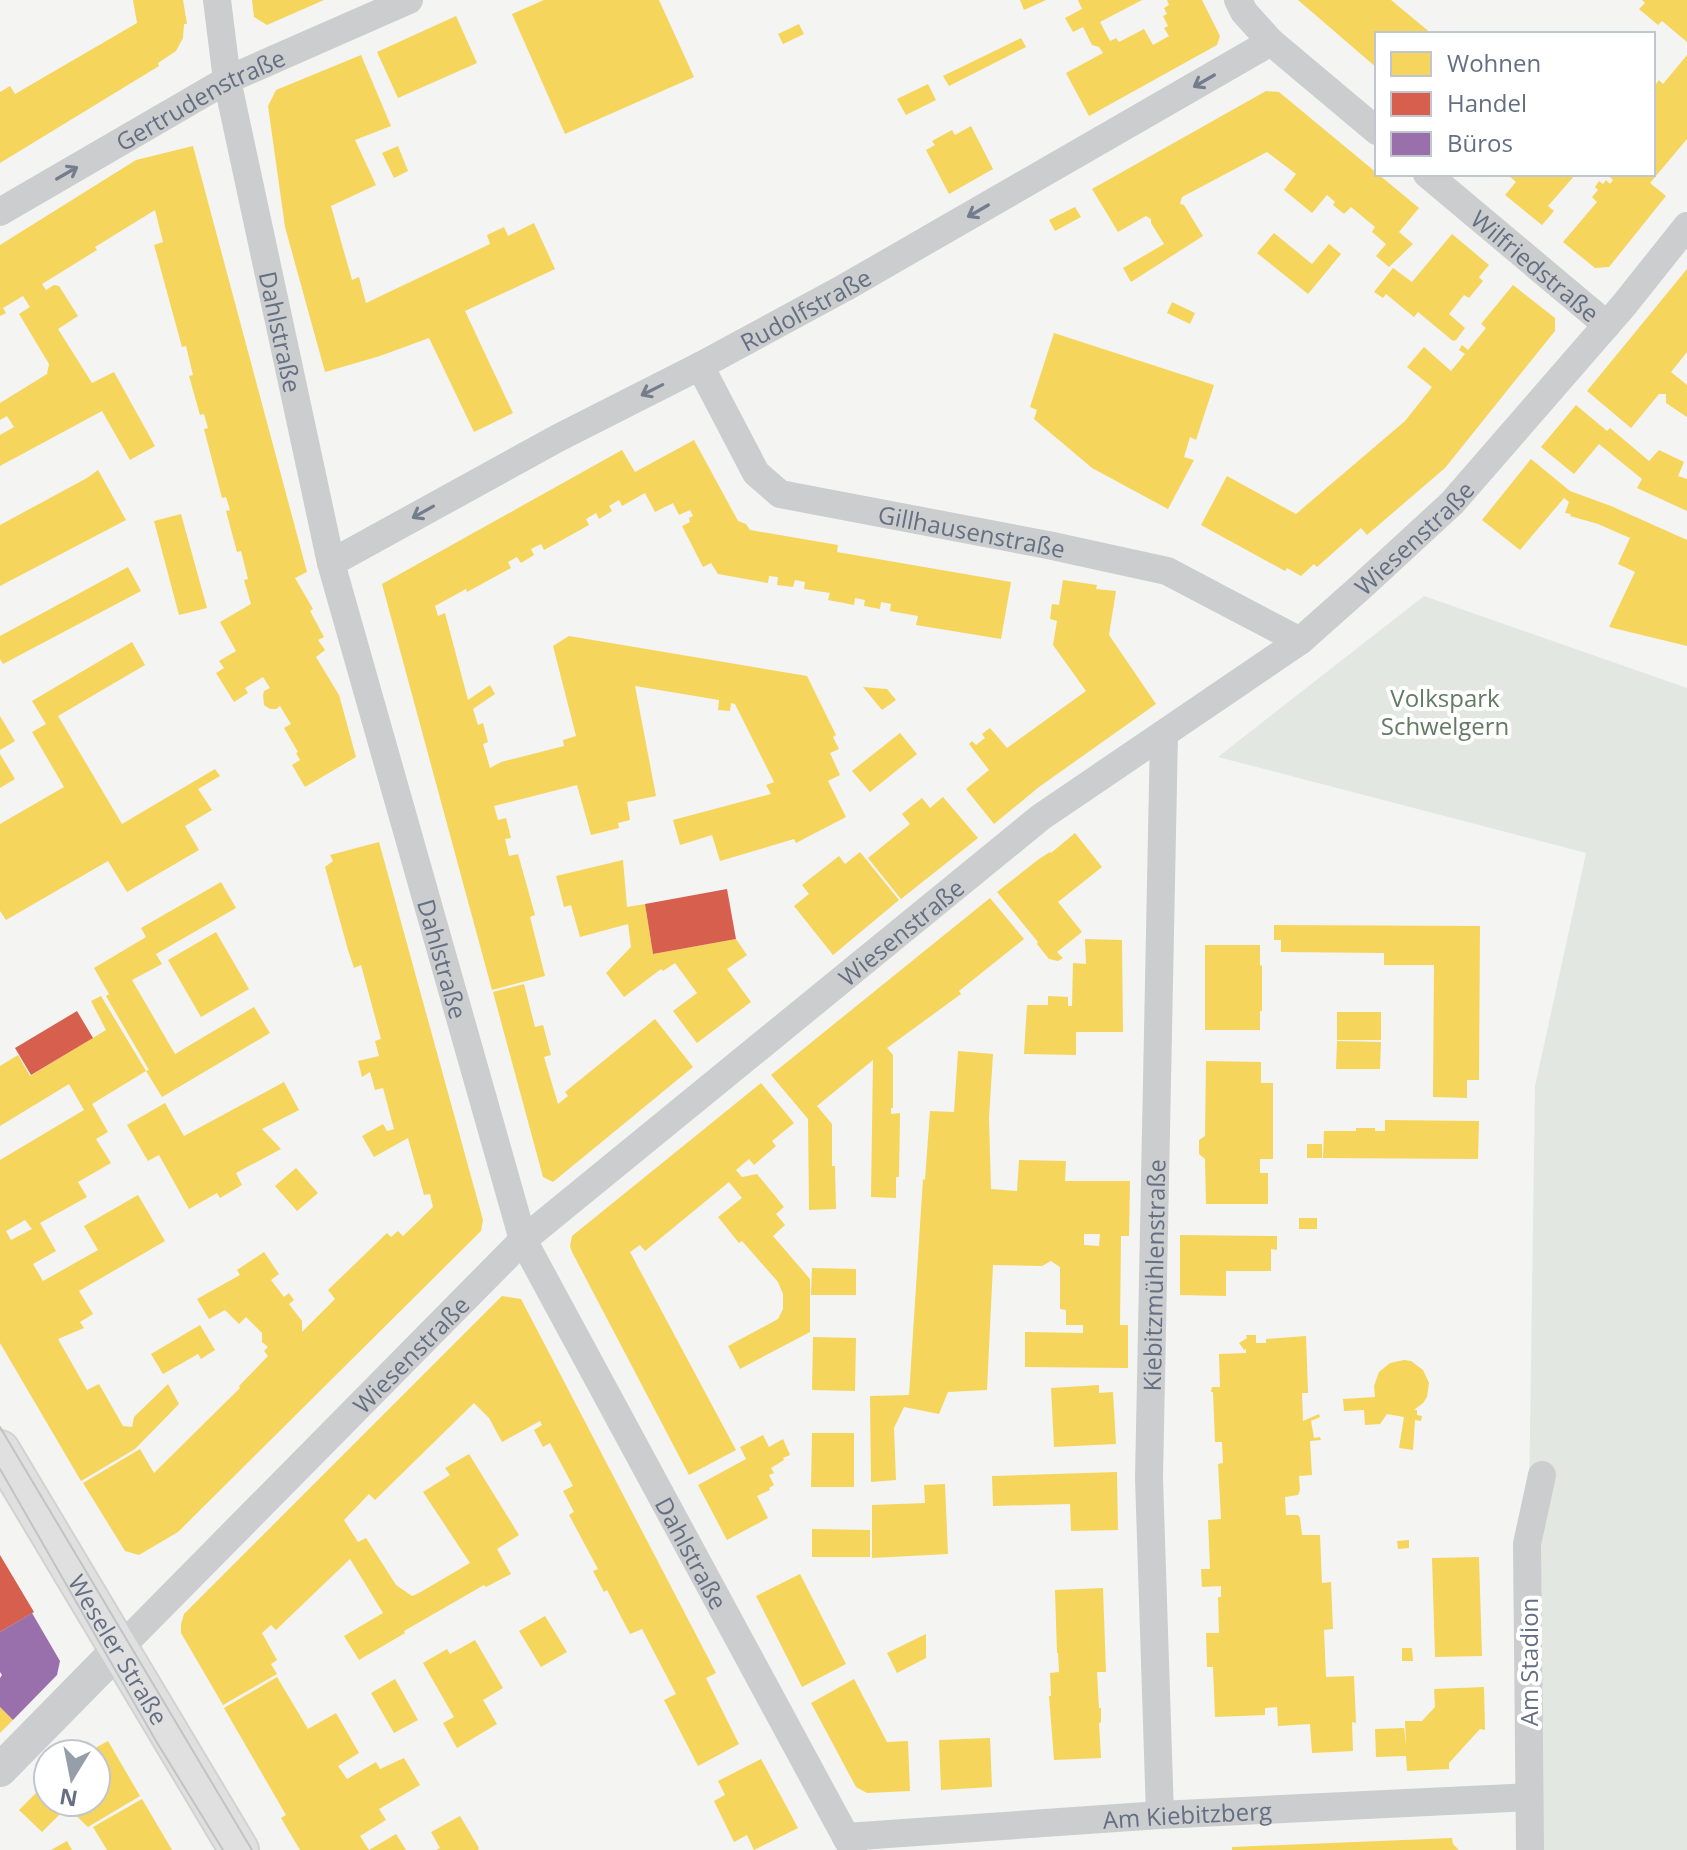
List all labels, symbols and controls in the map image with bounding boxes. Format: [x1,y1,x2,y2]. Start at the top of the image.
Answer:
legend [1375,32,1655,176]
street label: Gertrudenstraße [109,40,290,158]
text: Wohnen [1447,46,1541,79]
one-way arrow [1193,73,1216,89]
text: Handel [1447,86,1527,119]
text: Büros [1447,126,1513,159]
one-way arrow [55,165,78,181]
street label: Wilfriedstraße [1465,202,1607,329]
one-way arrow [967,204,991,219]
street label: Rudolfstraße [734,260,877,358]
street label: Dahlstraße [252,268,310,395]
one-way arrow [641,383,665,398]
street label: Wiesenstraße [1347,473,1481,602]
street label: Gillhausenstraße [876,497,1068,565]
one-way arrow [412,505,435,521]
park label: Volkspark Schwelgern [1381,681,1509,742]
street label: Wiesenstraße [831,870,970,993]
street label: Dahlstraße [411,895,476,1022]
street label: Kiebitzmühlenstraße [1134,1159,1172,1392]
street label: Wiesenstraße [345,1288,476,1420]
street label: Dahlstraße [648,1491,736,1615]
street label: Weseler Straße [61,1568,177,1730]
street label: Am Stadion [1512,1598,1545,1726]
north arrow [32,1738,112,1818]
text: N [57,1782,80,1815]
street label: Am Kiebitzberg [1101,1793,1273,1835]

